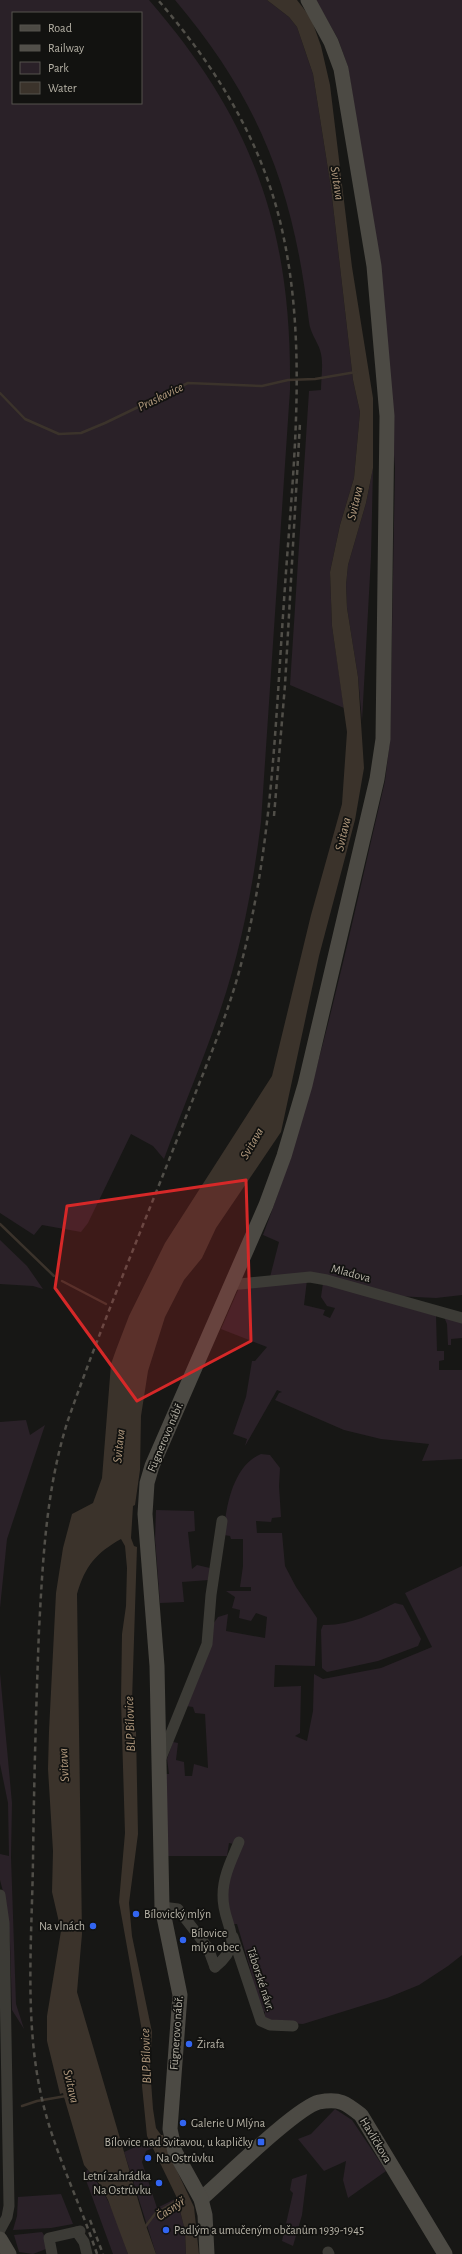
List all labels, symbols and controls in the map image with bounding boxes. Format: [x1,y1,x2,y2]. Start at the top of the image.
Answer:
legend [12,12,142,104]
text: Road [48,22,72,34]
text: Railway [48,42,84,55]
text: Park [48,62,69,74]
text: Water [48,82,77,94]
water label: Svitava [327,165,346,201]
water label: Praskavice [136,381,186,414]
water label: Svitava [345,485,366,521]
water label: Svitava [333,816,354,852]
water label: Svitava [238,1125,267,1162]
street label: Mladova [330,1262,372,1284]
street label: Fügnerovo nábř. [145,1401,185,1473]
water label: Svitava [111,1428,128,1464]
water label: BLP Bílovice [123,1696,138,1752]
water label: Svitava [57,1747,72,1782]
place label: Bílovický mlýn [144,1908,211,1921]
marker: Bílovický mlýn [131,1909,141,1919]
place label: Na vlnách [39,1920,85,1932]
marker: Na vlnách [88,1921,98,1931]
place label: Bílovice mlýn obec [191,1927,239,1954]
marker: Bílovice mlýn obec [178,1935,188,1945]
street label: Táborské návr. [245,1946,277,2012]
street label: Fügnerovo nábř. [167,1996,185,2070]
water label: BLP Bílovice [139,2028,154,2084]
place label: Žirafa [197,2037,225,2050]
marker: Žirafa [184,2039,194,2049]
water label: Svitava [60,2068,81,2105]
street label: Havlíčkova [358,2115,394,2165]
place label: Galerie U Mlýna [191,2117,266,2130]
marker: Galerie U Mlýna [178,2118,188,2128]
place label: Bílovice nad Svitavou, u kapličky [105,2136,253,2149]
marker: Bílovice nad Svitavou, u kapličky [256,2137,266,2147]
place label: Na Ostrůvku [156,2152,214,2164]
marker: Na Ostrůvku [143,2153,153,2163]
place label: Letní zahrádka Na Ostrůvku [83,2170,151,2196]
marker: Letní zahrádka Na Ostrůvku [154,2178,164,2188]
water label: Časnýř [153,2194,188,2224]
place label: Padlým a umučeným občanům 1939-1945 [174,2224,364,2237]
marker: Padlým a umučeným občanům 1939-1945 [161,2225,171,2235]

